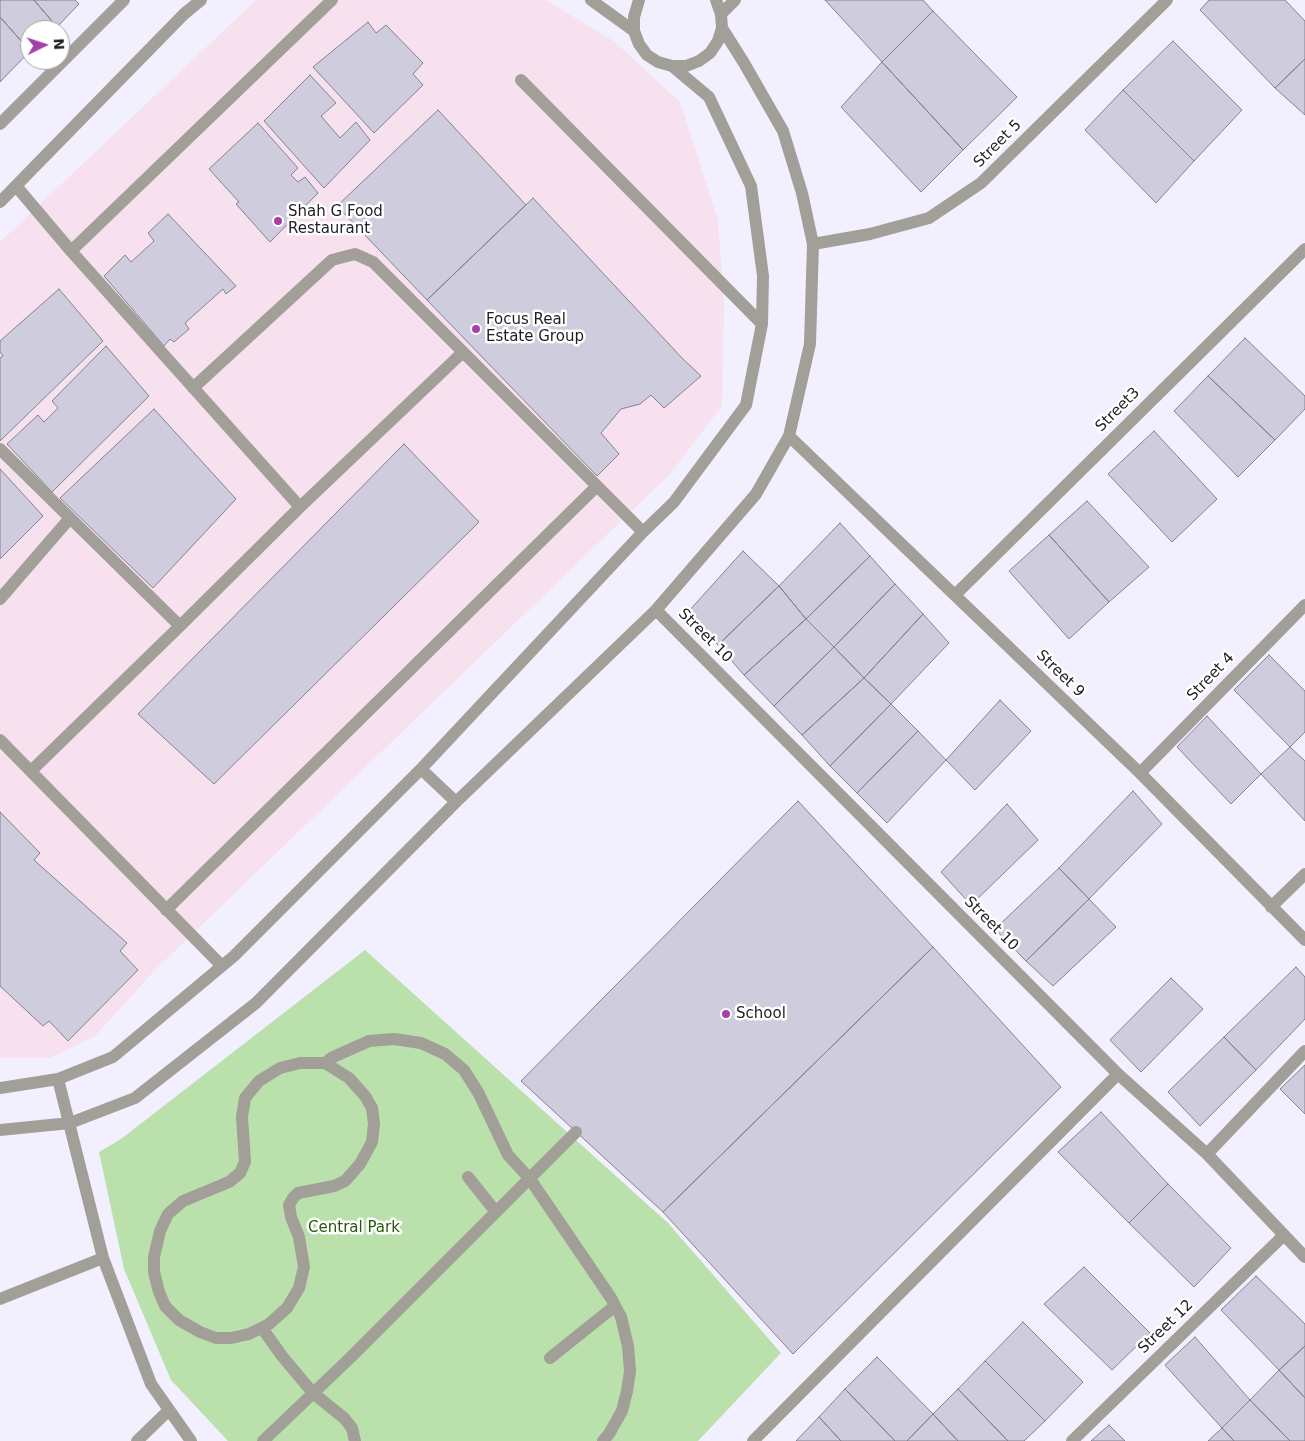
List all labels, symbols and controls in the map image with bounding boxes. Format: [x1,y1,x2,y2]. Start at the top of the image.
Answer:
north arrow [20,20,70,70]
text: N [51,38,67,50]
street label: Street 5 [970,116,1026,172]
place label: Shah G Food Restaurant [288,203,383,238]
marker: Shah G Food Restaurant [272,215,284,227]
place label: Focus Real Estate Group [486,311,584,346]
marker: Focus Real Estate Group [470,323,482,335]
street label: Street3 [1092,384,1144,436]
street label: Street 10 [674,605,736,667]
street label: Street 9 [1032,647,1088,701]
street label: Street 4 [1184,649,1238,705]
street label: Street 10 [960,893,1022,955]
place label: School [736,1005,786,1023]
marker: School [720,1008,732,1020]
park label: Central Park [308,1219,400,1237]
street label: Street 12 [1135,1296,1197,1358]

